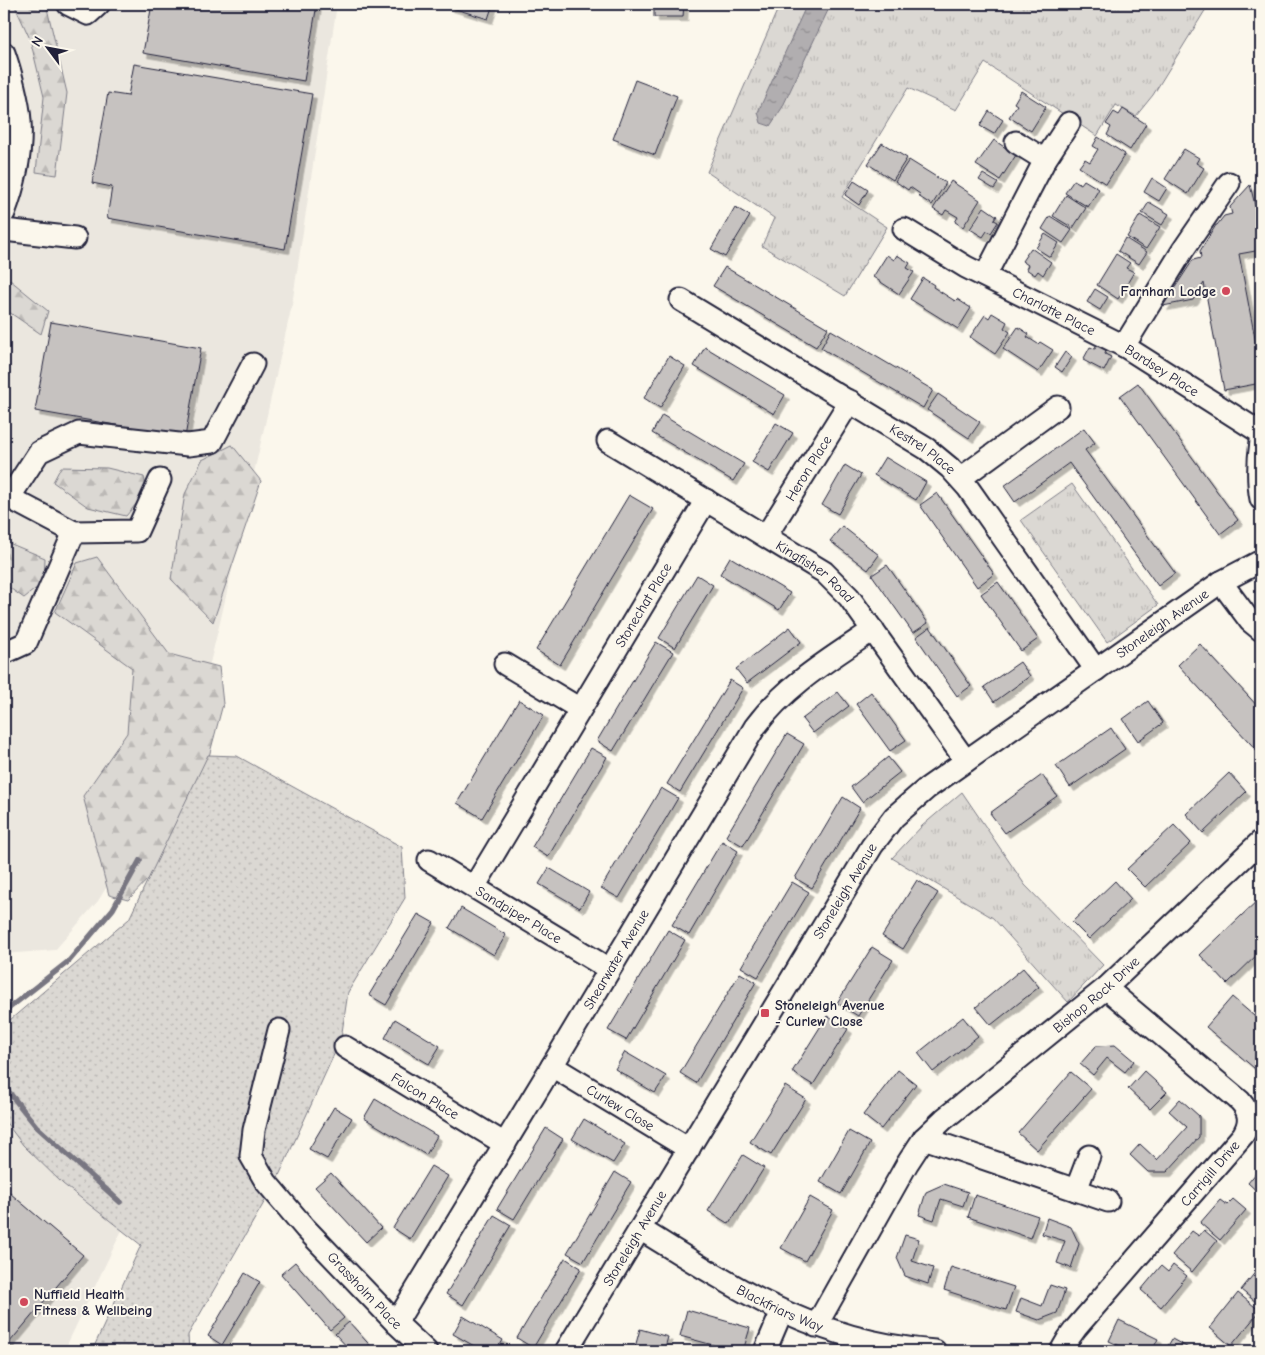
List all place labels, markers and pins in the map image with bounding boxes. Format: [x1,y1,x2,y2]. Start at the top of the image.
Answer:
place label: Farnham Lodge [1121,283,1216,300]
marker: Farnham Lodge [1220,285,1232,297]
place label: Stoneleigh Avenue - Curlew Close [775,997,884,1030]
marker: Stoneleigh Avenue - Curlew Close [759,1007,771,1019]
place label: Nuffield Health Fitness & Wellbeing [34,1286,153,1319]
marker: Nuffield Health Fitness & Wellbeing [18,1296,30,1308]

